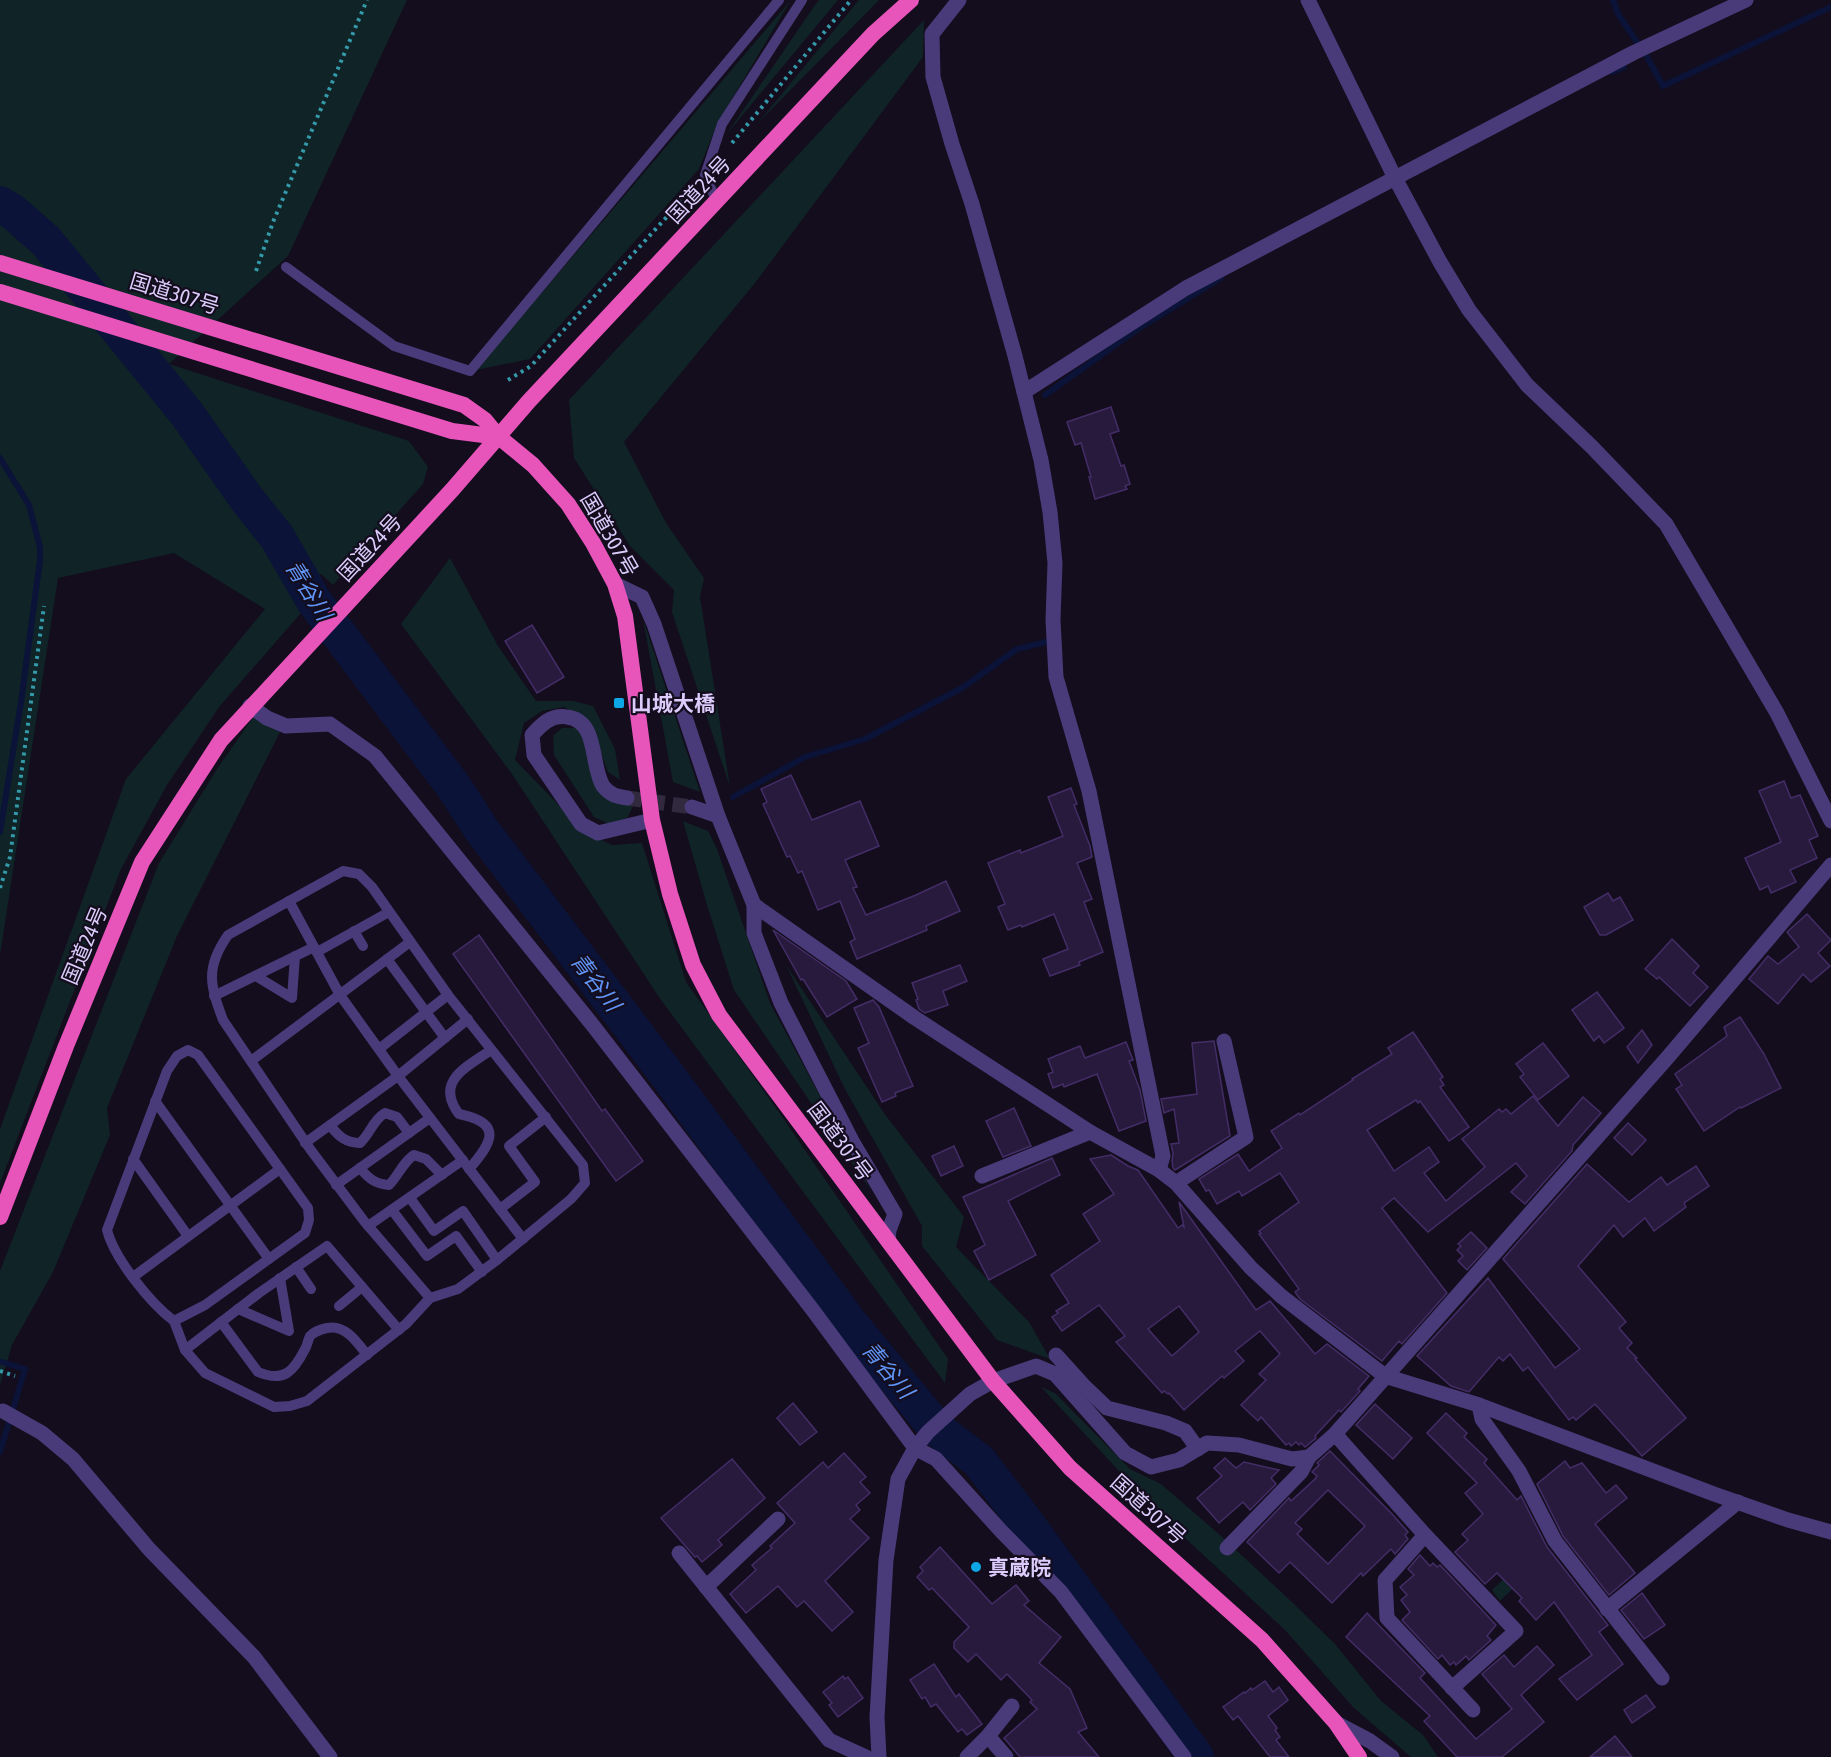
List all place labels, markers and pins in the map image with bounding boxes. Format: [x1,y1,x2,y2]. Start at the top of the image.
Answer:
place label: 山城大橋 [631,691,715,715]
marker: 山城大橋 [612,696,626,710]
place label: 真蔵院 [988,1555,1051,1579]
marker: 真蔵院 [969,1560,983,1574]

